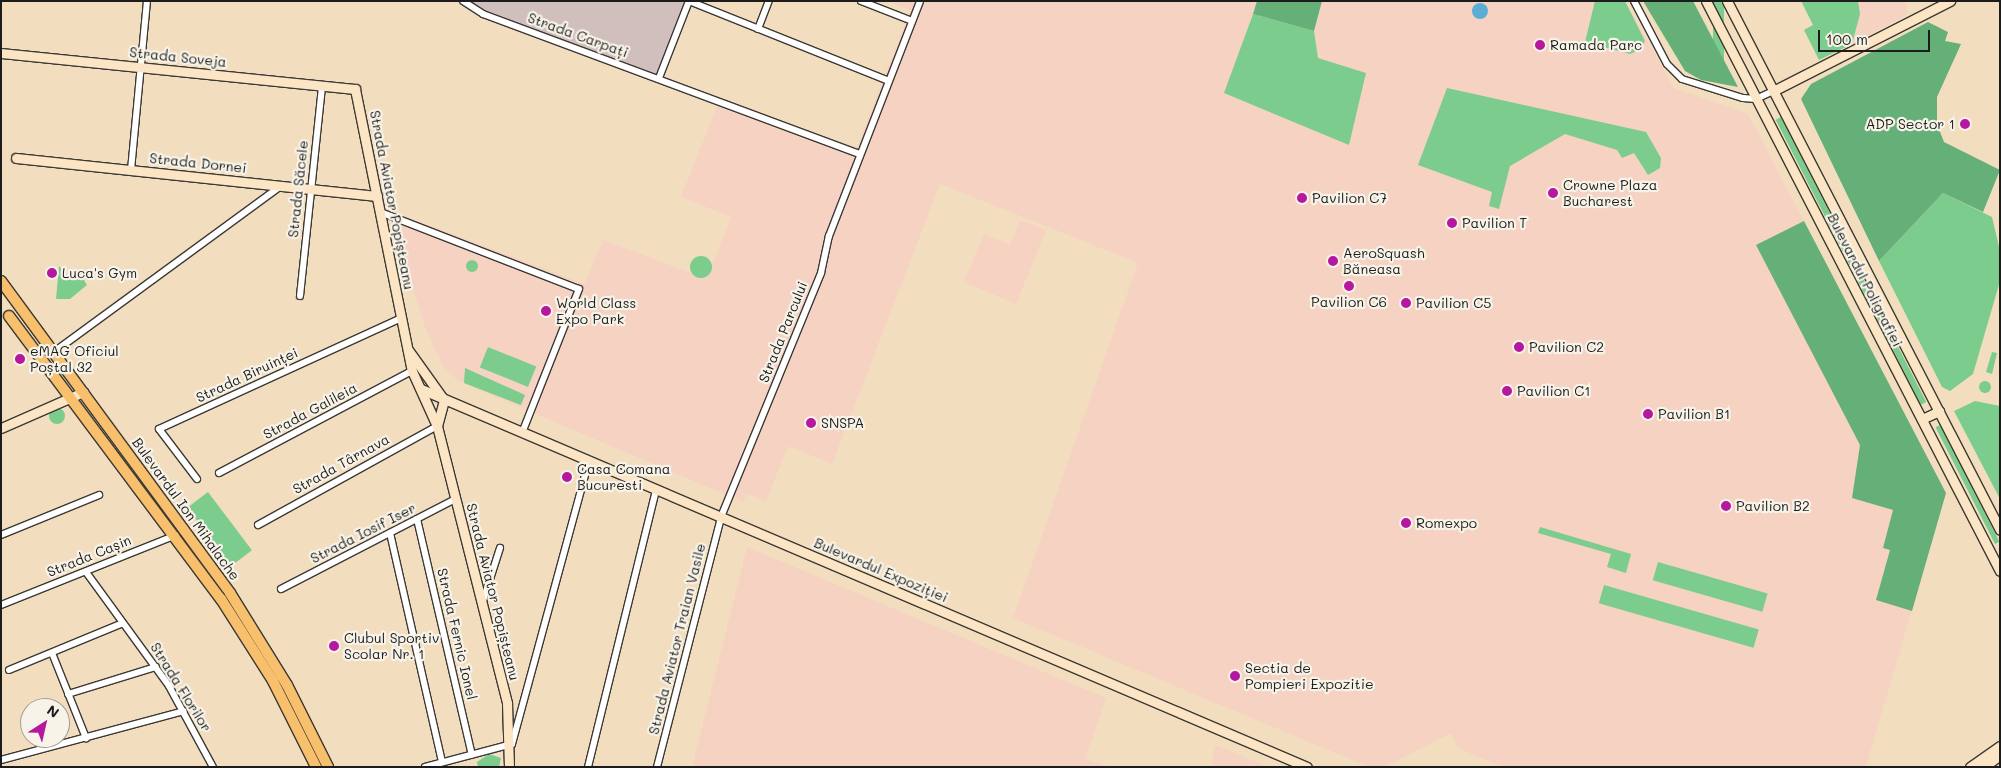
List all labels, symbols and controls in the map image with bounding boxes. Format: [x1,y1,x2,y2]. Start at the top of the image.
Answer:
street label: Strada Carpați [526,9,630,61]
scale bar [1821,20,1934,52]
text: 100 m [1826,29,1868,49]
place label: Ramada Parc [1550,37,1642,53]
marker: Ramada Parc [1534,39,1546,51]
street label: Strada Soveja [129,44,227,70]
street label: Strada Aviator Popișteanu [366,109,418,291]
place label: ADP Sector 1 [1866,116,1955,132]
marker: ADP Sector 1 [1959,118,1971,130]
street label: Strada Săcele [285,140,311,238]
street label: Strada Dornei [149,150,247,176]
place label: Crowne Plaza Bucharest [1563,177,1657,210]
marker: Crowne Plaza Bucharest [1547,187,1559,199]
place label: Pavilion C7 [1312,190,1387,206]
marker: Pavilion C7 [1296,192,1308,204]
street label: Bulevardul Poligrafiei [1824,211,1906,349]
place label: Pavilion T [1462,215,1527,231]
marker: Pavilion T [1446,217,1458,229]
place label: AeroSquash Băneasa [1343,245,1425,278]
marker: AeroSquash Băneasa [1327,255,1339,267]
place label: Luca's Gym [62,265,137,281]
marker: Luca's Gym [46,267,58,279]
street label: Strada Parcului [755,279,811,385]
marker: Pavilion C6 [1343,280,1355,292]
place label: Pavilion C6 [1311,294,1387,310]
place label: World Class Expo Park [556,295,636,328]
place label: Pavilion C5 [1416,295,1491,311]
marker: Pavilion C5 [1400,297,1412,309]
marker: World Class Expo Park [540,305,552,317]
place label: Pavilion C2 [1529,339,1604,355]
marker: Pavilion C2 [1513,341,1525,353]
place label: eMAG Oficiul Poștal 32 [30,343,119,376]
street label: Strada Biruinței [193,344,301,406]
marker: eMAG Oficiul Poștal 32 [14,353,26,365]
street label: Strada Galileia [260,379,360,443]
place label: Pavilion C1 [1517,383,1591,399]
marker: Pavilion C1 [1501,385,1513,397]
place label: Pavilion B1 [1658,406,1730,422]
marker: Pavilion B1 [1642,408,1654,420]
place label: SNSPA [821,415,864,431]
marker: SNSPA [805,417,817,429]
street label: Strada Târnava [290,430,392,498]
street label: Bulevardul Ion Mihalache [129,434,243,584]
place label: Casa Comana Bucuresti [577,461,670,494]
marker: Casa Comana Bucuresti [561,471,573,483]
place label: Pavilion B2 [1736,498,1810,514]
street label: Strada Iosif Iser [308,499,418,567]
marker: Pavilion B2 [1720,500,1732,512]
street label: Strada Aviator Popișteanu [463,502,523,682]
place label: Romexpo [1416,515,1477,531]
marker: Romexpo [1400,517,1412,529]
street label: Strada Cașin [44,531,134,581]
street label: Bulevardul Expoziției [812,534,950,606]
street label: Strada Aviator Traian Vasile [645,542,709,736]
street label: Strada Fernic Ionel [434,567,480,701]
place label: Clubul Sportiv Scolar Nr. 1 [344,630,439,662]
street label: Strada Florilor [147,639,215,735]
marker: Clubul Sportiv Scolar Nr. 1 [328,640,340,652]
place label: Sectia de Pompieri Expozitie [1245,660,1374,692]
marker: Sectia de Pompieri Expozitie [1229,670,1241,682]
north arrow [20,698,70,748]
text: N [44,700,63,722]

